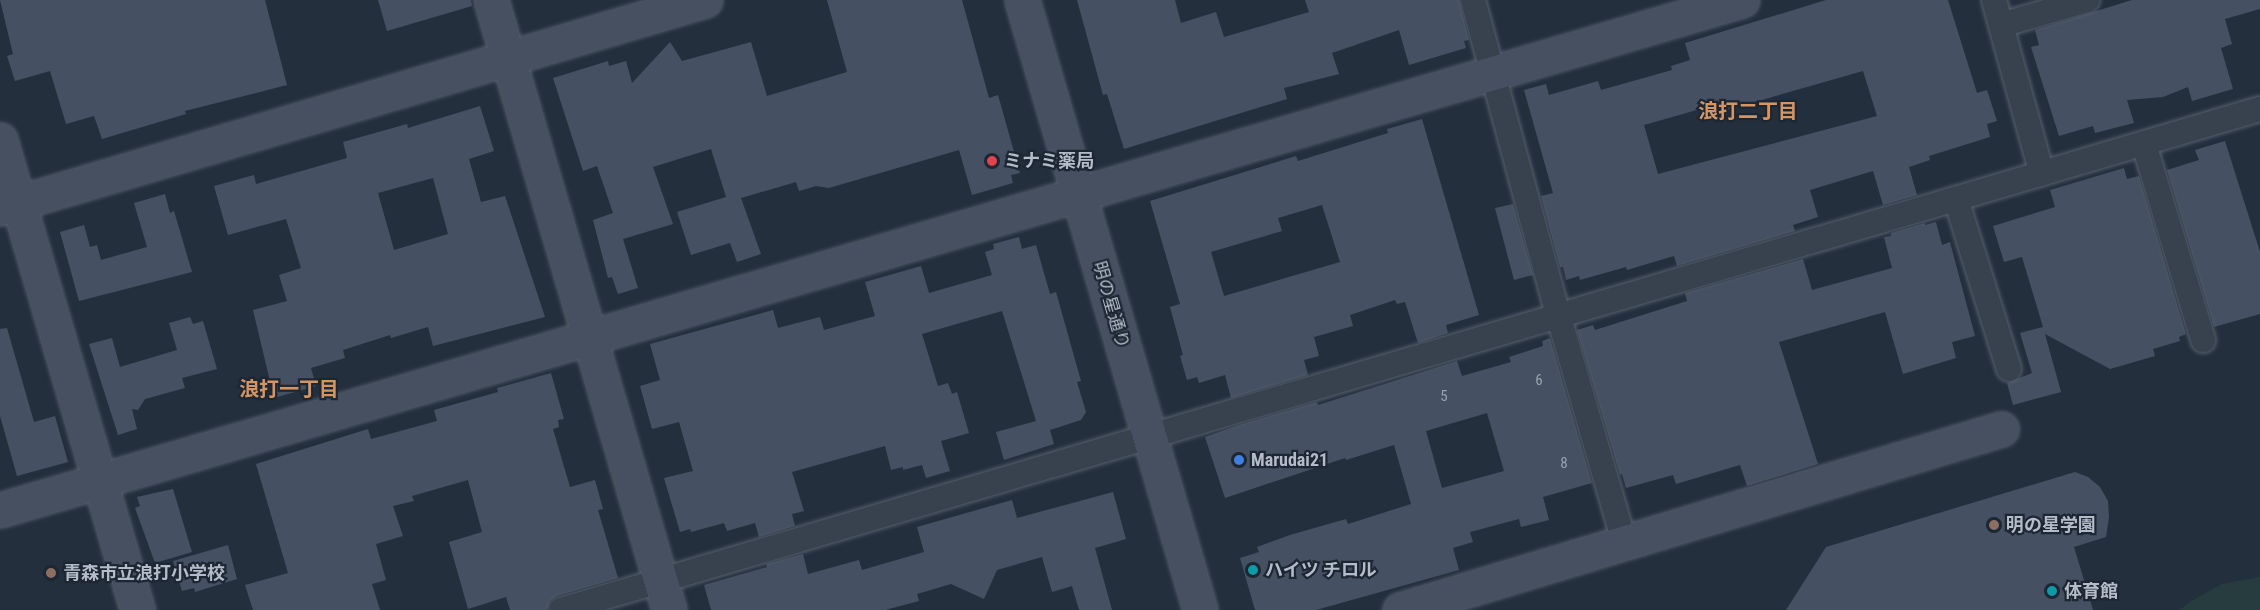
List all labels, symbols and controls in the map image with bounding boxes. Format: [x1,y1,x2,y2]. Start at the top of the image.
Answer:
district label: 浪打二丁目 [1698,99,1798,123]
place label: ミナミ薬局 [1004,150,1094,172]
marker: ミナミ薬局 [985,154,999,168]
street label: 明の星通り [1088,259,1134,351]
house number: 6 [1535,372,1543,390]
district label: 浪打一丁目 [239,377,339,401]
house number: 5 [1440,388,1448,406]
place label: Marudai21 [1251,449,1328,471]
marker: Marudai21 [1232,453,1246,467]
house number: 8 [1560,455,1568,473]
place label: 明の星学園 [2006,514,2096,536]
marker: 明の星学園 [1987,518,2001,532]
place label: ハイツ チロル [1265,559,1377,581]
place label: 青森市立浪打小学校 [63,562,225,584]
marker: ハイツ チロル [1246,563,1260,577]
marker: 青森市立浪打小学校 [44,566,58,580]
place label: 体育館 [2064,580,2118,602]
marker: 体育館 [2045,584,2059,598]

